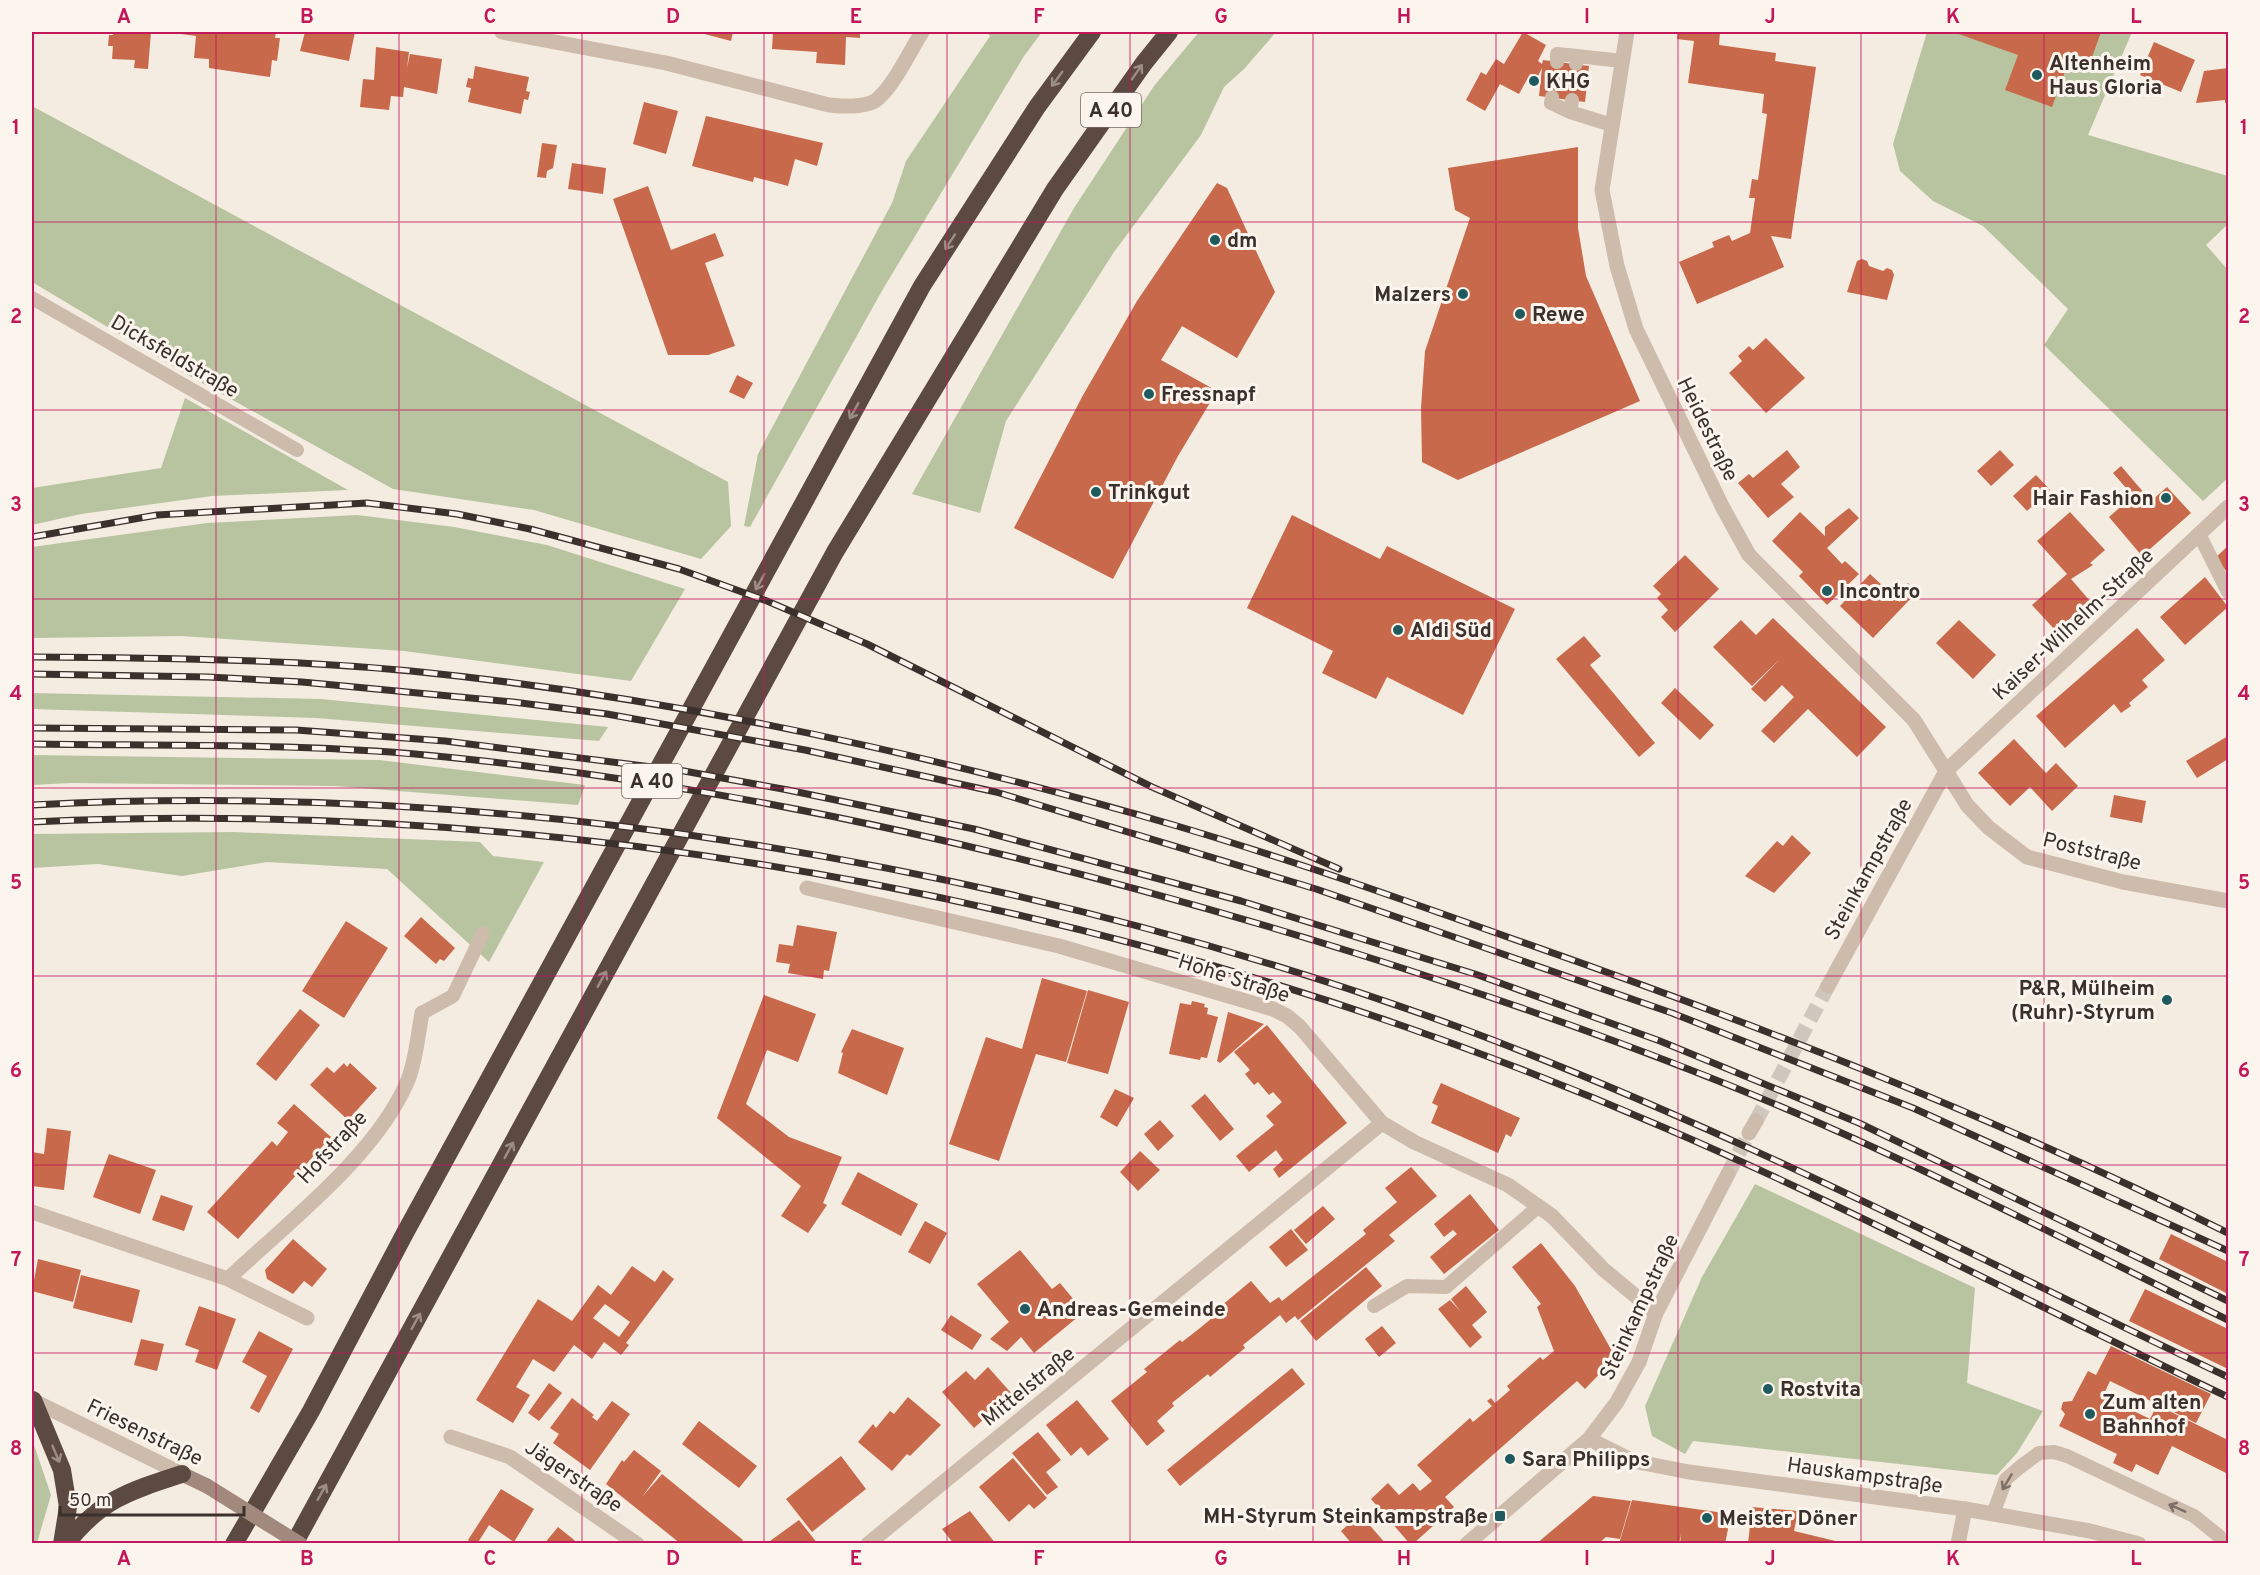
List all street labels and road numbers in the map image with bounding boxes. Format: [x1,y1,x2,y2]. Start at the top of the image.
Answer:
road number: A 40 [1081,93,1141,127]
street label: Dicksfeldstraße [105,310,243,405]
street label: Heidestraße [1670,373,1743,486]
street label: Kaiser-Wilhelm-Straße [1988,543,2161,707]
road number: A 40 [622,764,682,798]
street label: Steinkampstraße [1819,794,1920,946]
street label: Poststraße [2040,827,2144,878]
street label: Hohe Straße [1174,949,1293,1010]
street label: Hofstraße [292,1105,374,1191]
street label: Steinkampstraße [1595,1230,1686,1385]
street label: Mittelstraße [977,1341,1081,1433]
street label: Friesenstraße [82,1394,207,1473]
street label: Jägerstraße [519,1435,627,1520]
street label: Hauskampstraße [1785,1452,1944,1501]

